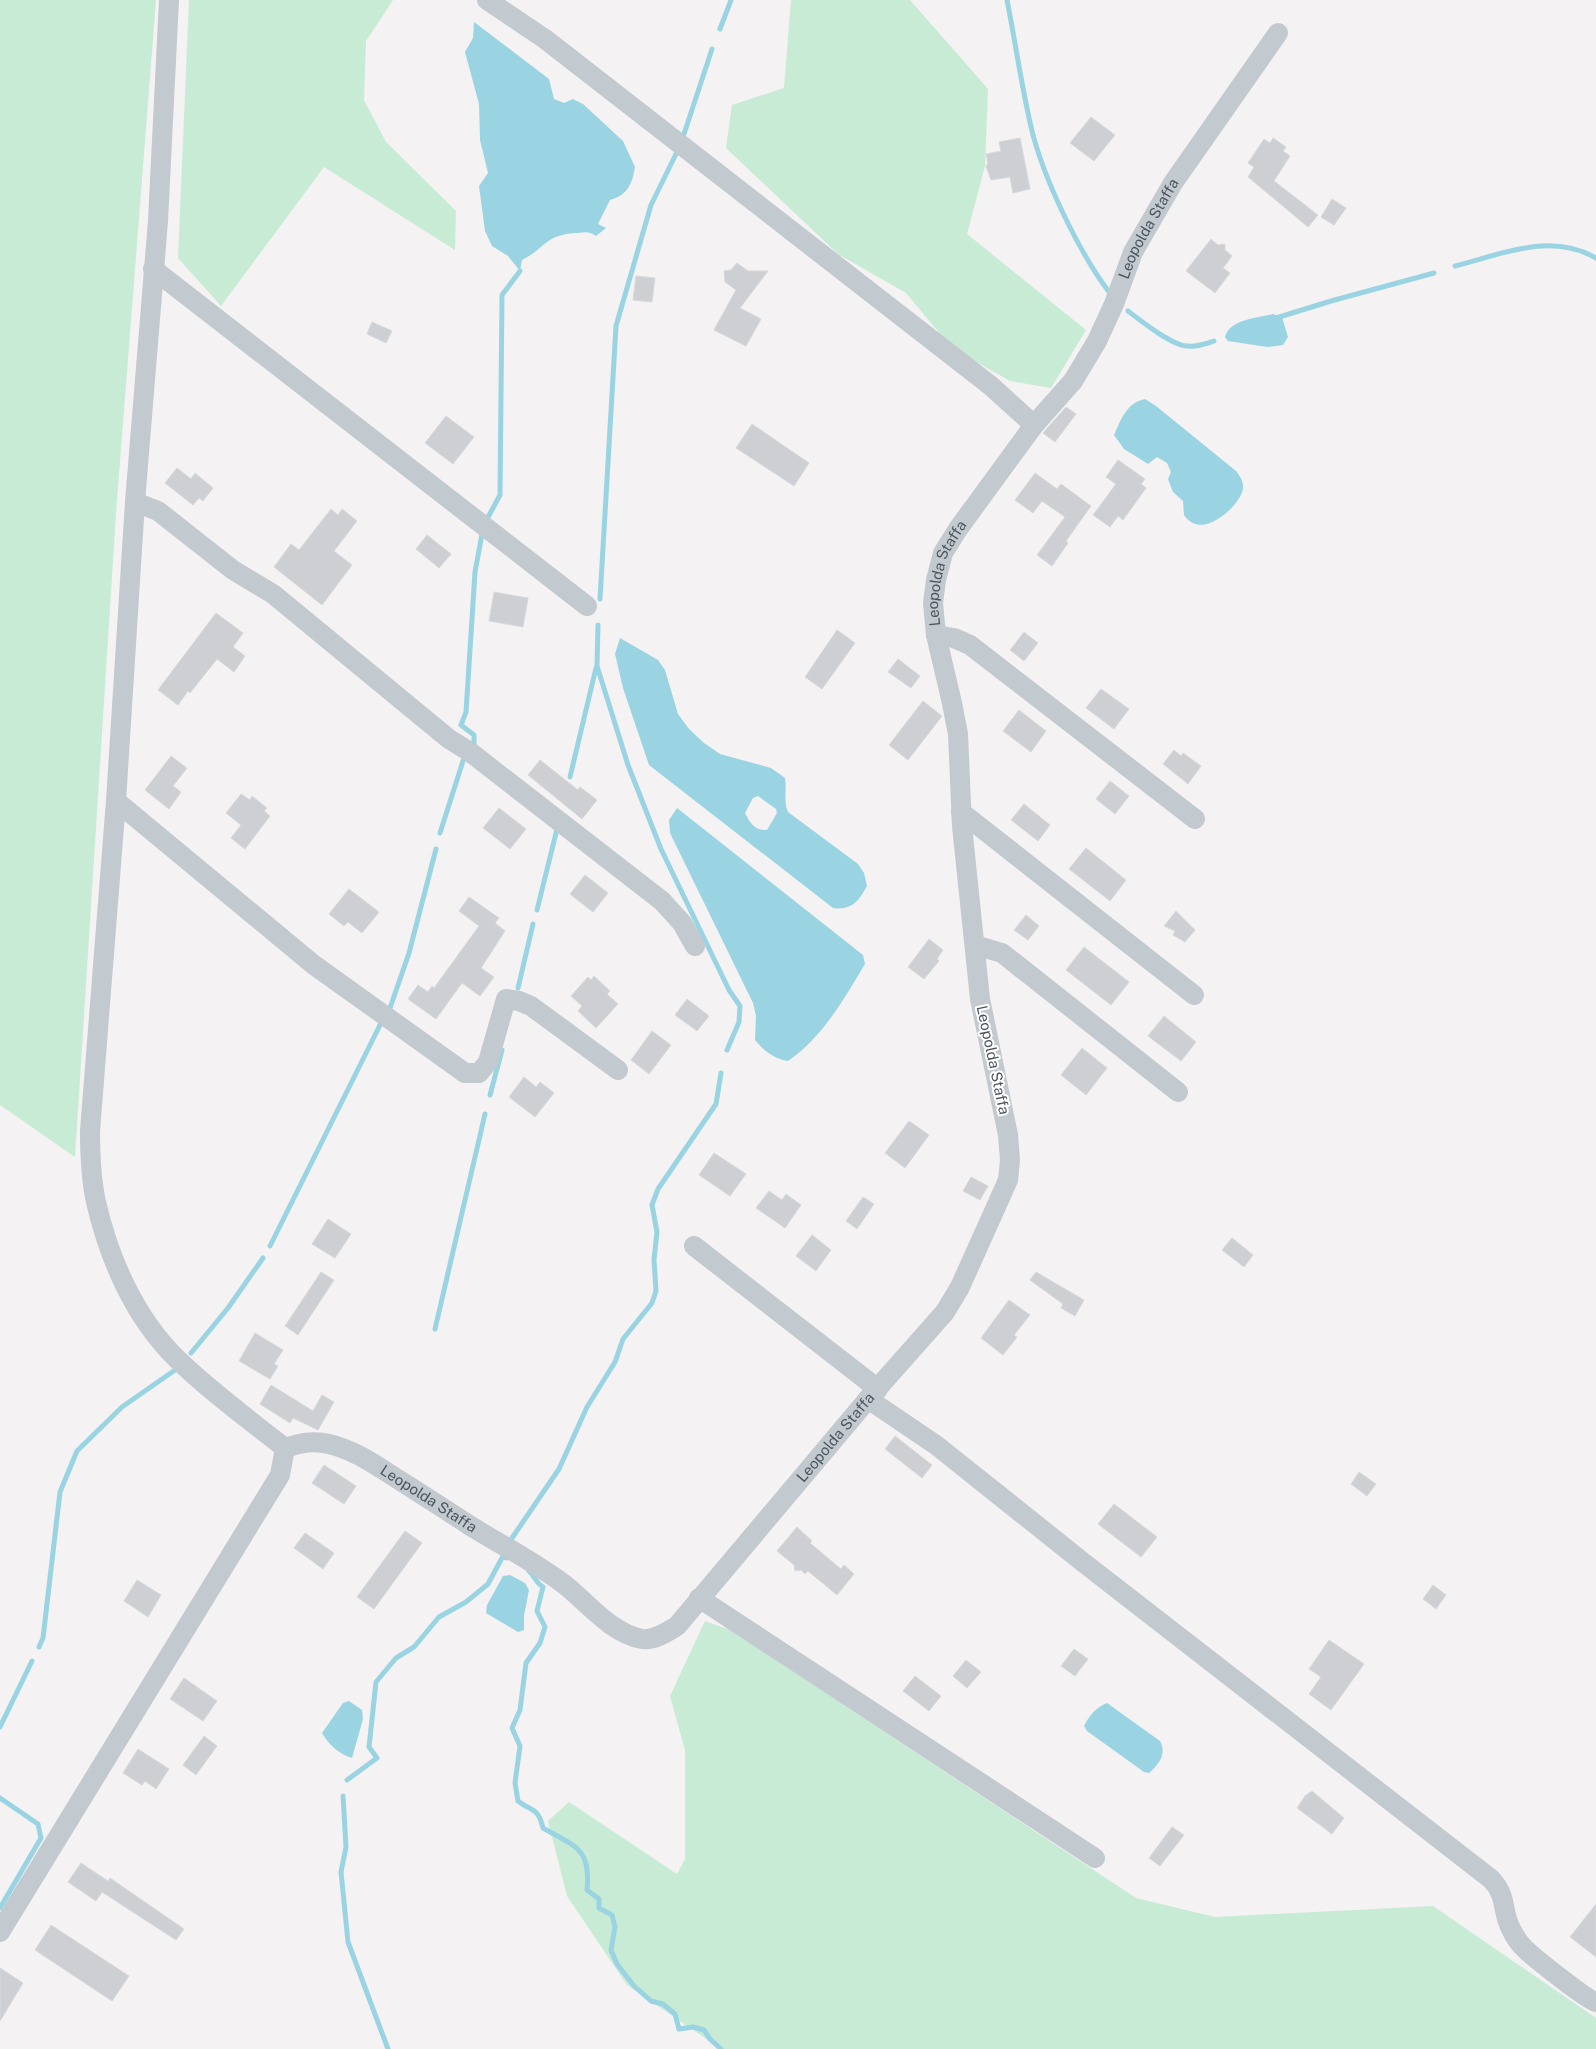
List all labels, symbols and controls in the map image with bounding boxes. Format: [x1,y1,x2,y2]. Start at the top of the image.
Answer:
street label: Leopolda Staffa [1115,175,1182,281]
street label: Leopolda Staffa [924,517,970,627]
street label: Leopolda Staffa [974,1004,1013,1116]
street label: Leopolda Staffa [793,1389,878,1485]
street label: Leopolda Staffa [377,1461,480,1536]

